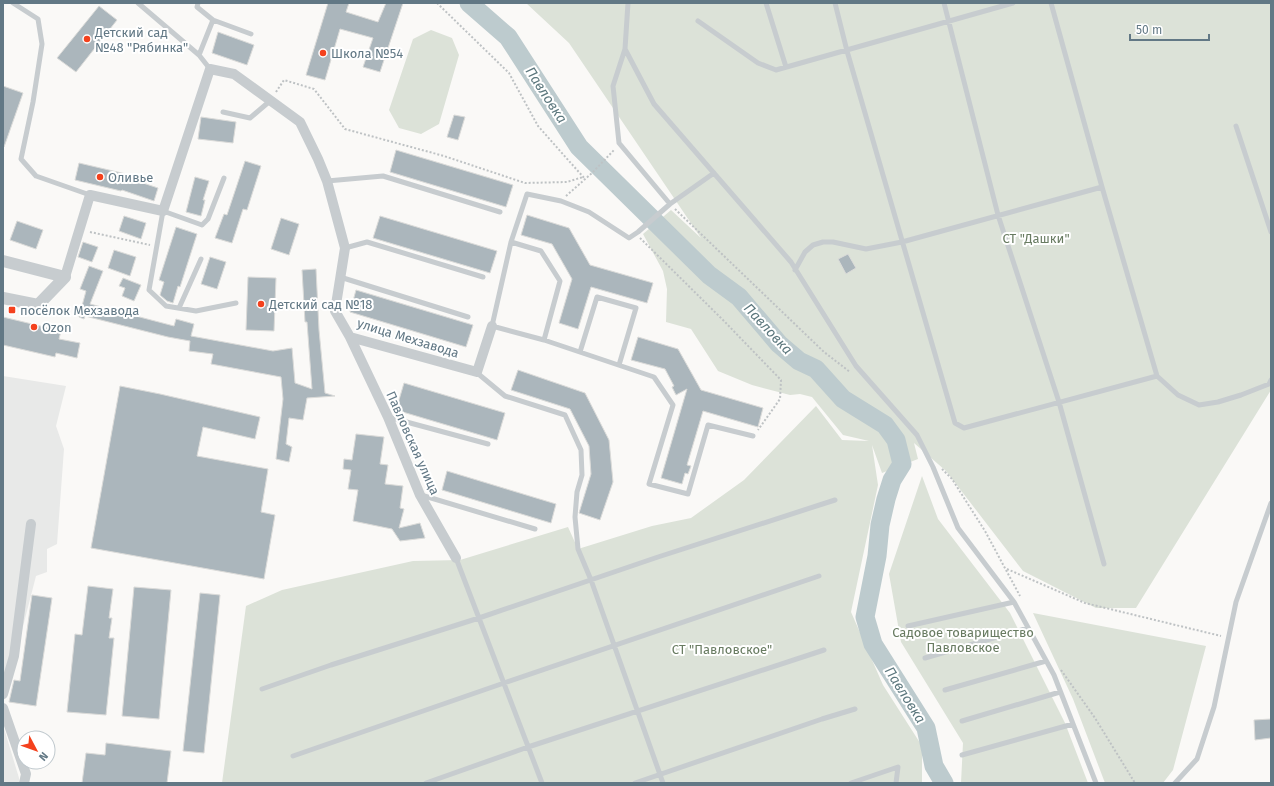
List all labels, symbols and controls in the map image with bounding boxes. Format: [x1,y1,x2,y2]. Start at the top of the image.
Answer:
scale bar [1130,16,1209,42]
text: 50 m [1136,23,1162,37]
place label: Детский сад №48 "Рябинка" [94,25,188,55]
marker: Детский сад №48 "Рябинка" [82,34,92,44]
place label: Школа №54 [331,46,403,61]
marker: Школа №54 [318,48,328,58]
water label: Павловка [522,64,570,126]
place label: Оливье [108,170,153,185]
marker: Оливье [95,172,105,182]
park label: СТ "Дашки" [1002,231,1070,246]
place label: Детский сад №18 [268,297,372,312]
marker: Детский сад №18 [256,299,266,309]
water label: Павловка [740,300,796,358]
place label: посёлок Мехзавода [20,303,139,318]
marker: посёлок Мехзавода [7,305,17,315]
street label: улица Мехзавода [355,315,461,361]
place label: Ozon [42,320,72,335]
marker: Ozon [29,322,39,332]
street label: Павловская улица [383,389,443,497]
park label: Садовое товарищество Павловское [892,625,1034,655]
park label: СТ "Павловское" [672,642,772,657]
water label: Павловка [881,664,929,726]
north arrow [16,730,56,770]
text: N [36,749,50,763]

